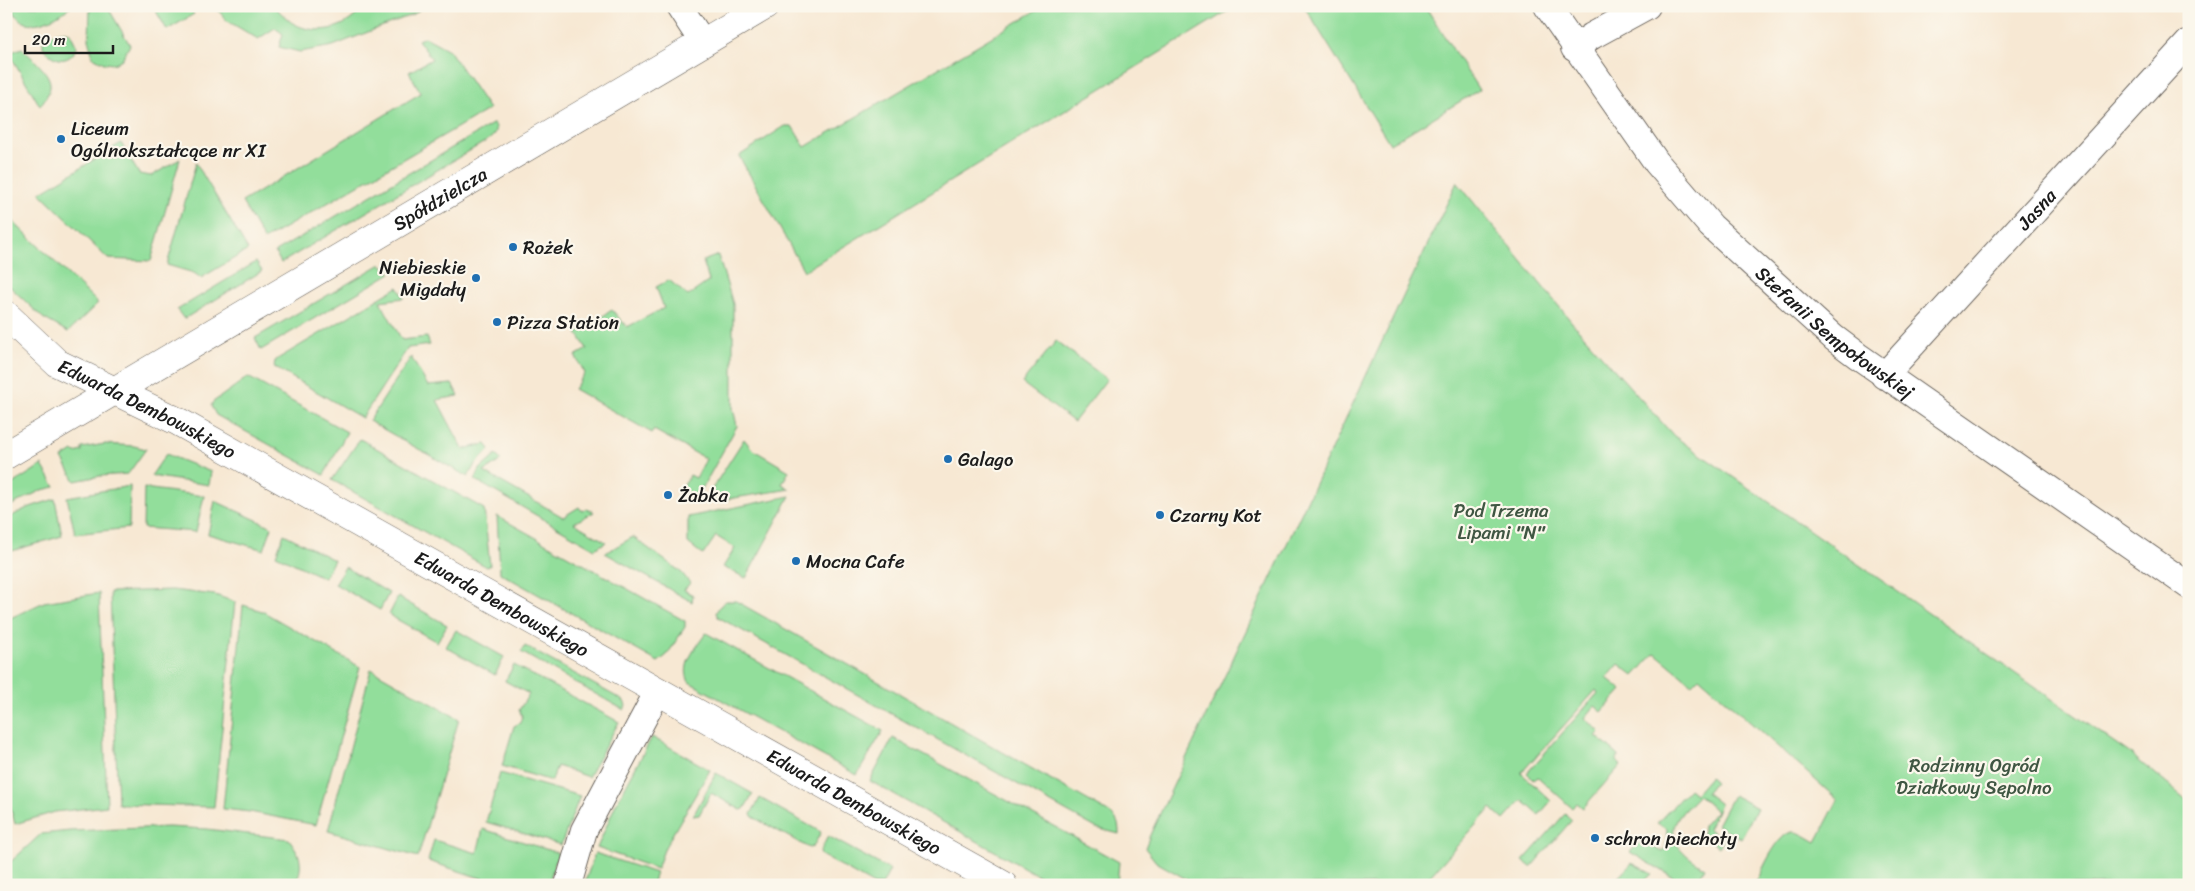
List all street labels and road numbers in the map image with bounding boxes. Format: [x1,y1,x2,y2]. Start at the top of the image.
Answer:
street label: Spółdzielcza [386,158,494,240]
street label: Jasna [2008,181,2065,239]
street label: Stefanii Sempołowskiej [1747,258,1922,408]
street label: Edwarda Dembowskiego [52,350,243,468]
street label: Edwarda Dembowskiego [408,541,596,667]
street label: Edwarda Dembowskiego [760,739,948,864]

